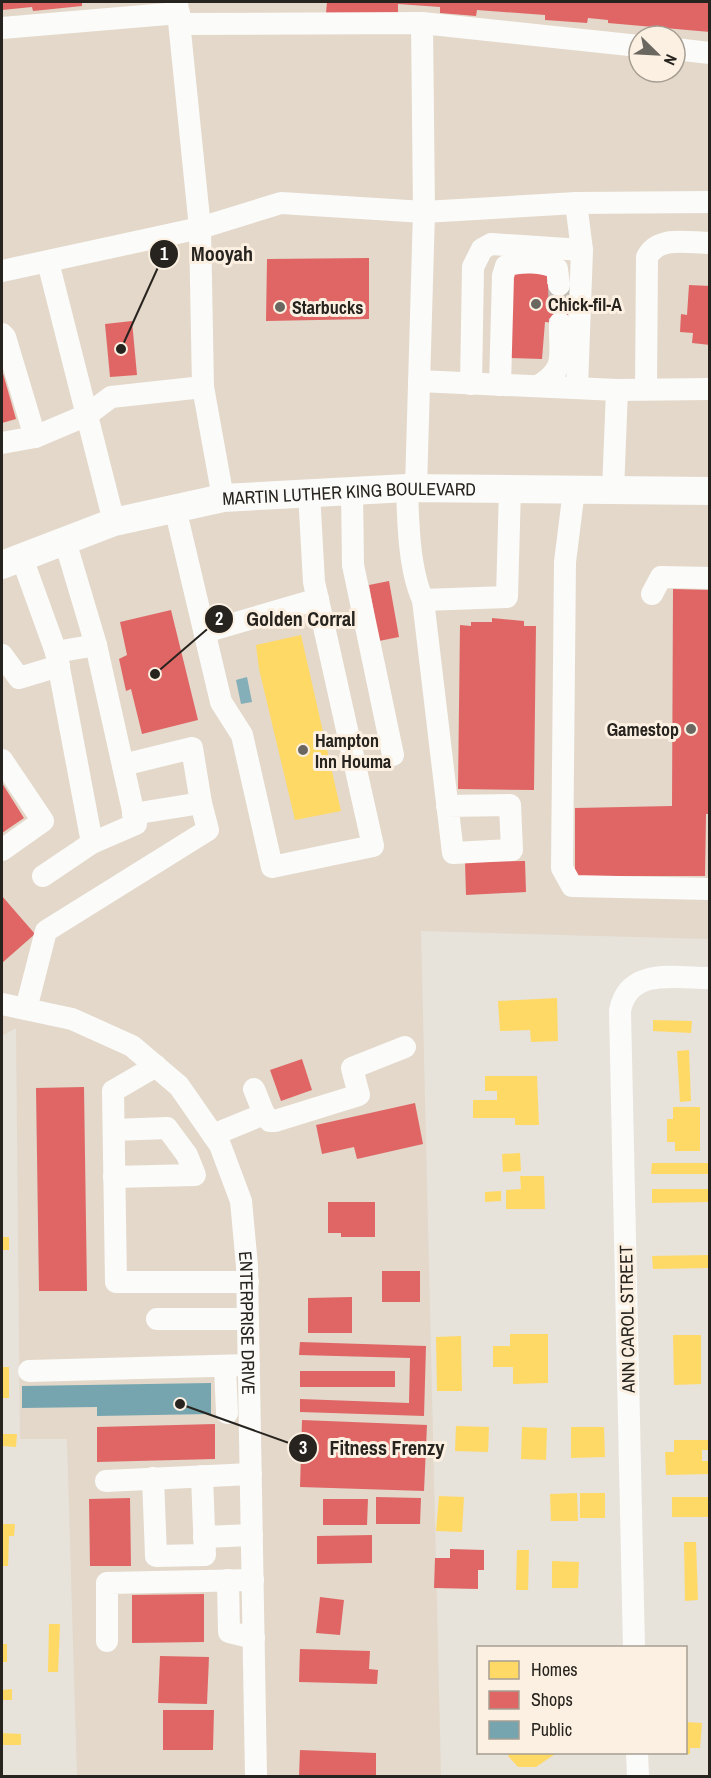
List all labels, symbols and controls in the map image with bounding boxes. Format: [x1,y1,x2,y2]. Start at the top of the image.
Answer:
north arrow [627,24,687,84]
text: N [659,51,683,69]
callout: Mooyah [149,235,265,273]
text: Mooyah [191,240,253,267]
text: 1 [160,241,169,266]
place label: Chick-fil-A [548,292,622,317]
place label: Starbucks [292,295,363,320]
marker: Chick-fil-A [529,297,543,311]
marker: Starbucks [273,300,287,314]
street label: MARTIN LUTHER KING BOULEVARD [222,475,476,511]
callout: Golden Corral [204,600,368,638]
text: Golden Corral [246,605,356,632]
text: 2 [215,606,223,631]
place label: Gamestop [607,717,679,742]
marker: Gamestop [684,722,698,736]
place label: Hampton Inn Houma [315,728,392,774]
marker: Hampton Inn Houma [296,743,310,757]
street label: ANN CAROL STREET [613,1245,641,1394]
street label: ENTERPRISE DRIVE [233,1250,262,1395]
callout: Fitness Frenzy [288,1429,457,1467]
text: Fitness Frenzy [330,1434,445,1461]
text: 3 [299,1435,307,1460]
legend [477,1646,687,1754]
text: Homes [531,1657,578,1682]
text: Shops [531,1687,573,1712]
text: Public [531,1717,572,1742]

